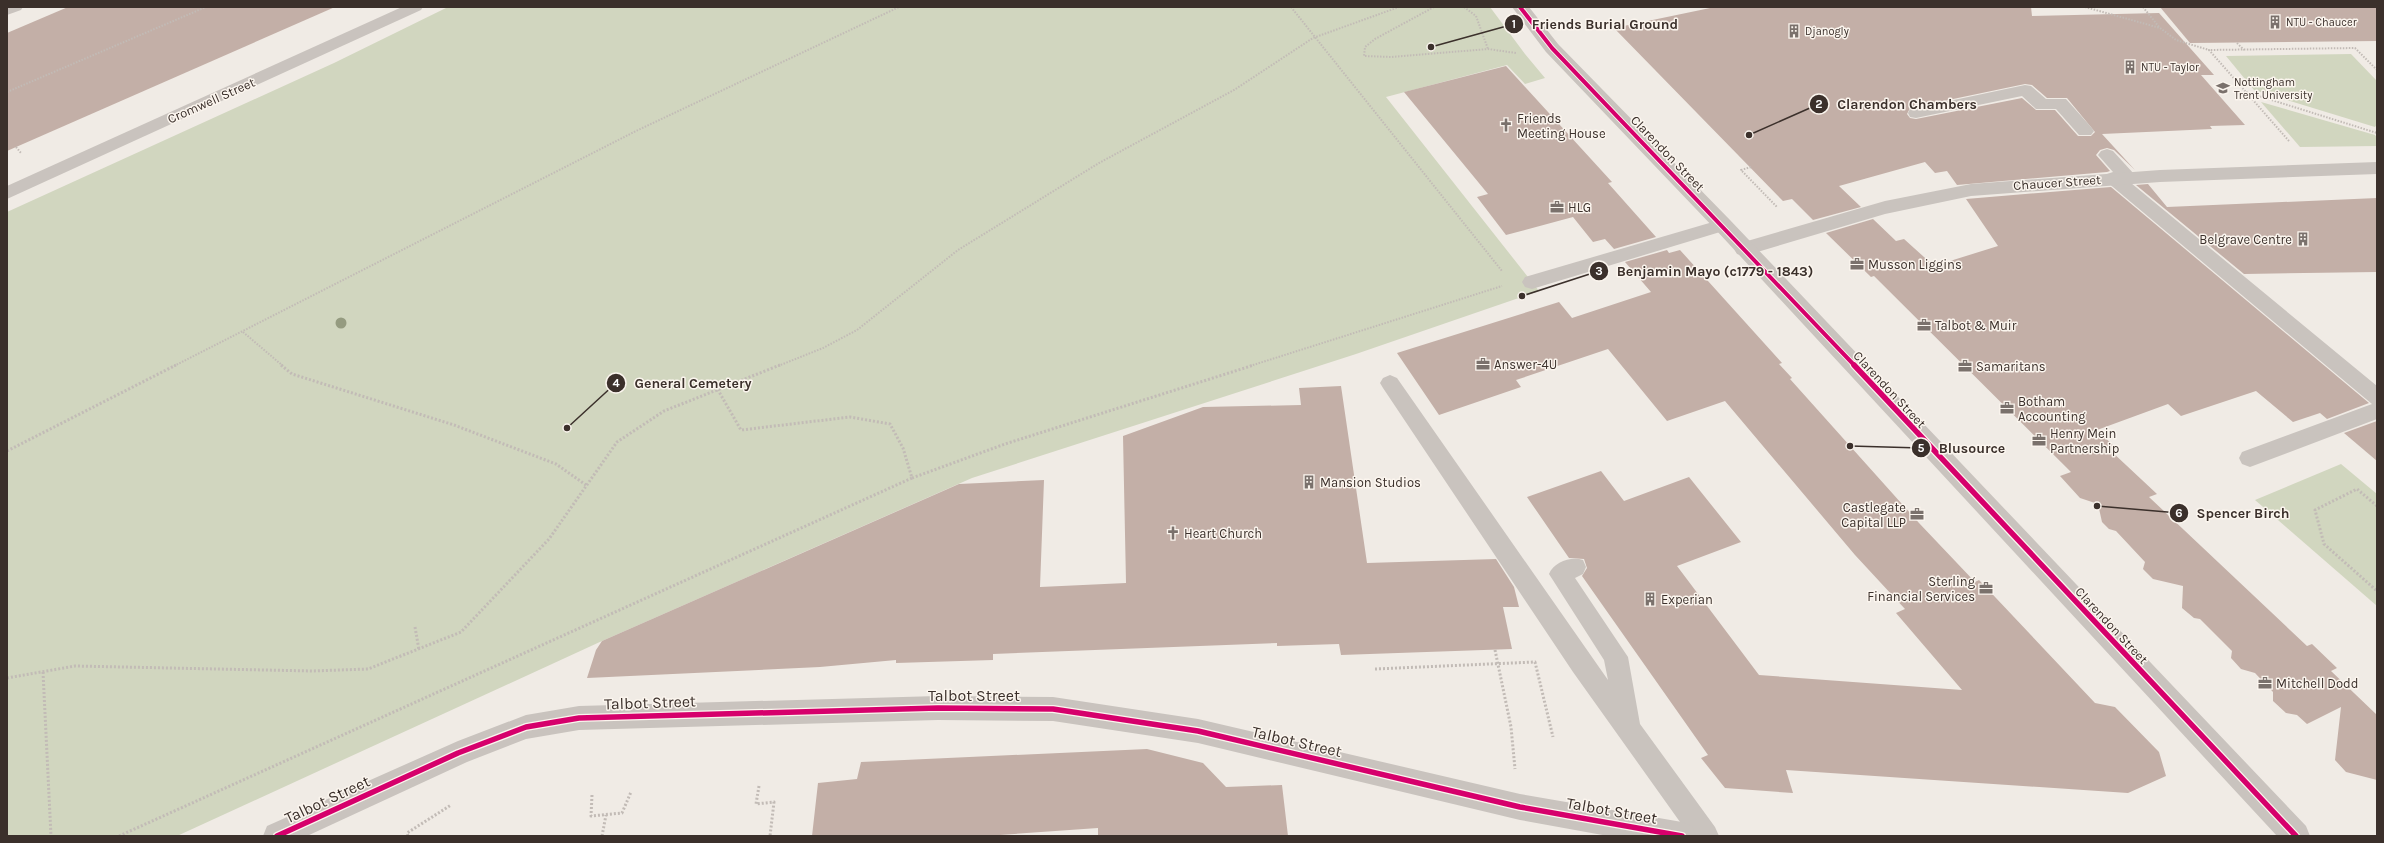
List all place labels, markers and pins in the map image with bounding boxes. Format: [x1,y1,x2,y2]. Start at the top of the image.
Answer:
callout: Friends Burial Ground [1504,11,1686,37]
building icon: NTU - Chaucer [2267,14,2283,30]
place label: NTU - Chaucer [2286,16,2357,29]
building icon: Djanogly [1786,23,1802,39]
place label: Djanogly [1805,25,1849,38]
building icon: NTU - Taylor [2122,59,2138,75]
place label: NTU - Taylor [2141,61,2199,74]
place label: Nottingham Trent University [2234,76,2312,102]
school or university icon: Nottingham Trent University [2215,80,2231,96]
callout: Clarendon Chambers [1809,91,1985,117]
place label: Friends Meeting House [1517,111,1606,141]
church icon: Friends Meeting House [1498,117,1514,133]
office icon: HLG [1549,199,1565,215]
place label: HLG [1568,200,1591,215]
building icon: Belgrave Centre [2295,231,2311,247]
place label: Belgrave Centre [2199,232,2292,247]
office icon: Musson Liggins [1849,256,1865,272]
place label: Musson Liggins [1868,257,1962,272]
callout: Benjamin Mayo (c1779 - 1843) [1589,258,1821,284]
office icon: Talbot & Muir [1916,317,1932,333]
place label: Talbot & Muir [1935,318,2017,333]
office icon: Answer-4U [1475,356,1491,372]
place label: Answer-4U [1494,357,1557,372]
office icon: Samaritans [1957,358,1973,374]
place label: Samaritans [1976,359,2046,374]
callout: General Cemetery [606,370,759,396]
place label: Botham Accounting [2018,394,2086,424]
office icon: Botham Accounting [1999,400,2015,416]
place label: Henry Mein Partnership [2050,426,2119,456]
office icon: Henry Mein Partnership [2031,432,2047,448]
callout: Blusource [1911,435,2014,461]
building icon: Mansion Studios [1301,474,1317,490]
place label: Mansion Studios [1320,475,1421,490]
place label: Castlegate Capital LLP [1841,500,1906,530]
callout: Spencer Birch [2169,500,2297,526]
office icon: Castlegate Capital LLP [1909,506,1925,522]
church icon: Heart Church [1165,525,1181,541]
place label: Heart Church [1184,526,1262,541]
place label: Sterling Financial Services [1867,574,1976,604]
office icon: Sterling Financial Services [1978,580,1994,596]
building icon: Experian [1642,591,1658,607]
place label: Experian [1661,592,1713,607]
office icon: Mitchell Dodd [2257,675,2273,691]
place label: Mitchell Dodd [2276,676,2358,691]

